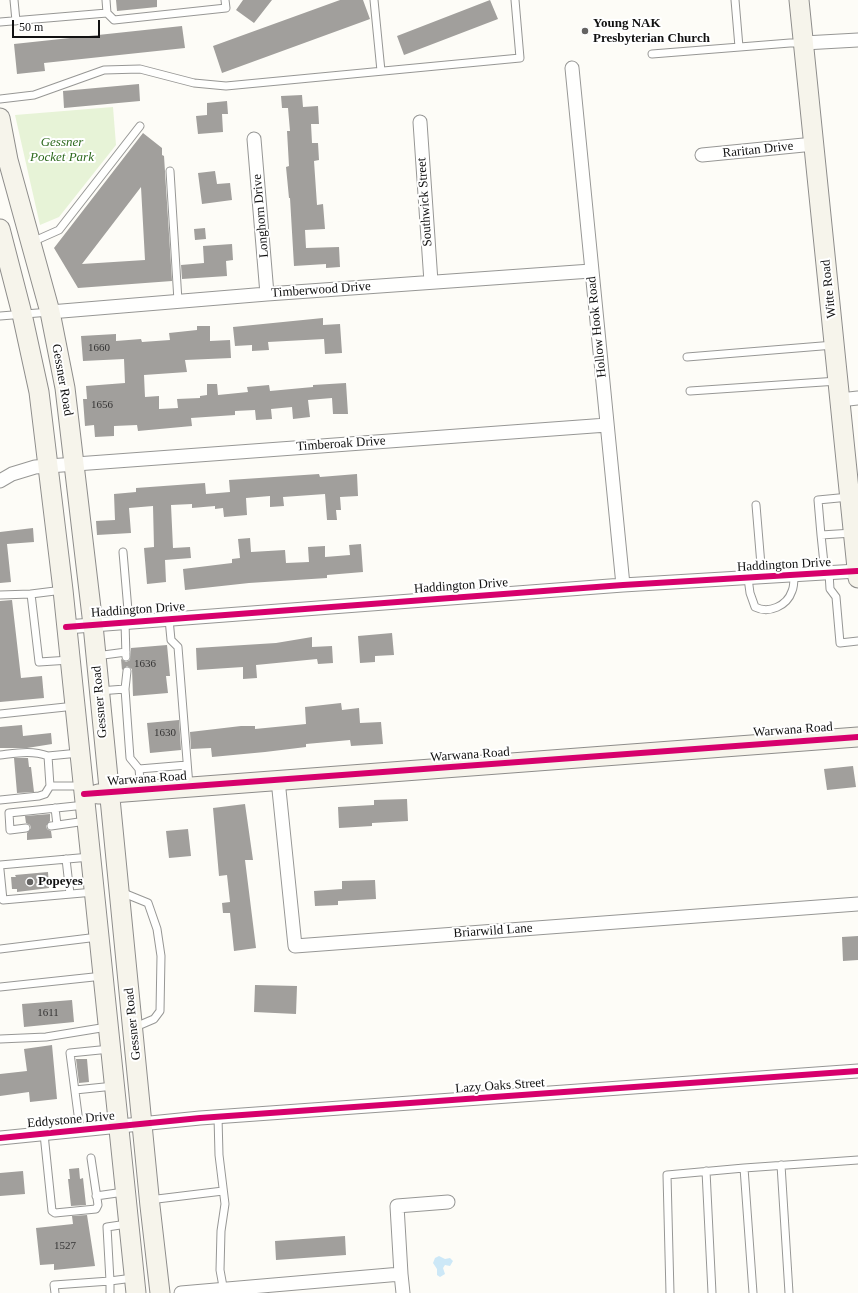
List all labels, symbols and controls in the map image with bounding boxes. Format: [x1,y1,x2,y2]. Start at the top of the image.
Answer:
scale bar [14,12,102,38]
place label: Young NAK Presbyterian Church [593,16,710,47]
text: 50 m [19,20,43,34]
marker: Young NAK Presbyterian Church [580,26,590,36]
park label: Gessner Pocket Park [30,135,94,166]
street label: Raritan Drive [722,139,794,161]
street label: Southwick Street [414,157,436,247]
street label: Longhorn Drive [250,173,272,259]
street label: Witte Road [818,259,840,319]
street label: Hollow Hook Road [584,276,610,378]
street label: Timberwood Drive [271,279,371,301]
house number: 1660 [88,341,110,355]
street label: Gessner Road [48,343,76,417]
house number: 1656 [91,398,113,412]
street label: Timberoak Drive [296,433,386,455]
street label: Haddington Drive [737,555,831,575]
street label: Haddington Drive [413,575,509,597]
street label: Haddington Drive [90,599,186,621]
house number: 1636 [134,657,156,671]
street label: Gessner Road [89,665,111,739]
street label: Warwana Road [753,719,833,741]
house number: 1630 [154,726,176,740]
street label: Warwana Road [430,744,510,766]
street label: Warwana Road [107,768,187,790]
place label: Popeyes [38,874,83,890]
marker: Popeyes [25,877,35,887]
street label: Briarwild Lane [453,920,533,942]
street label: Gessner Road [121,987,145,1061]
house number: 1611 [37,1006,59,1020]
street label: Lazy Oaks Street [455,1075,545,1097]
street label: Eddystone Drive [27,1108,115,1132]
house number: 1527 [54,1239,76,1253]

